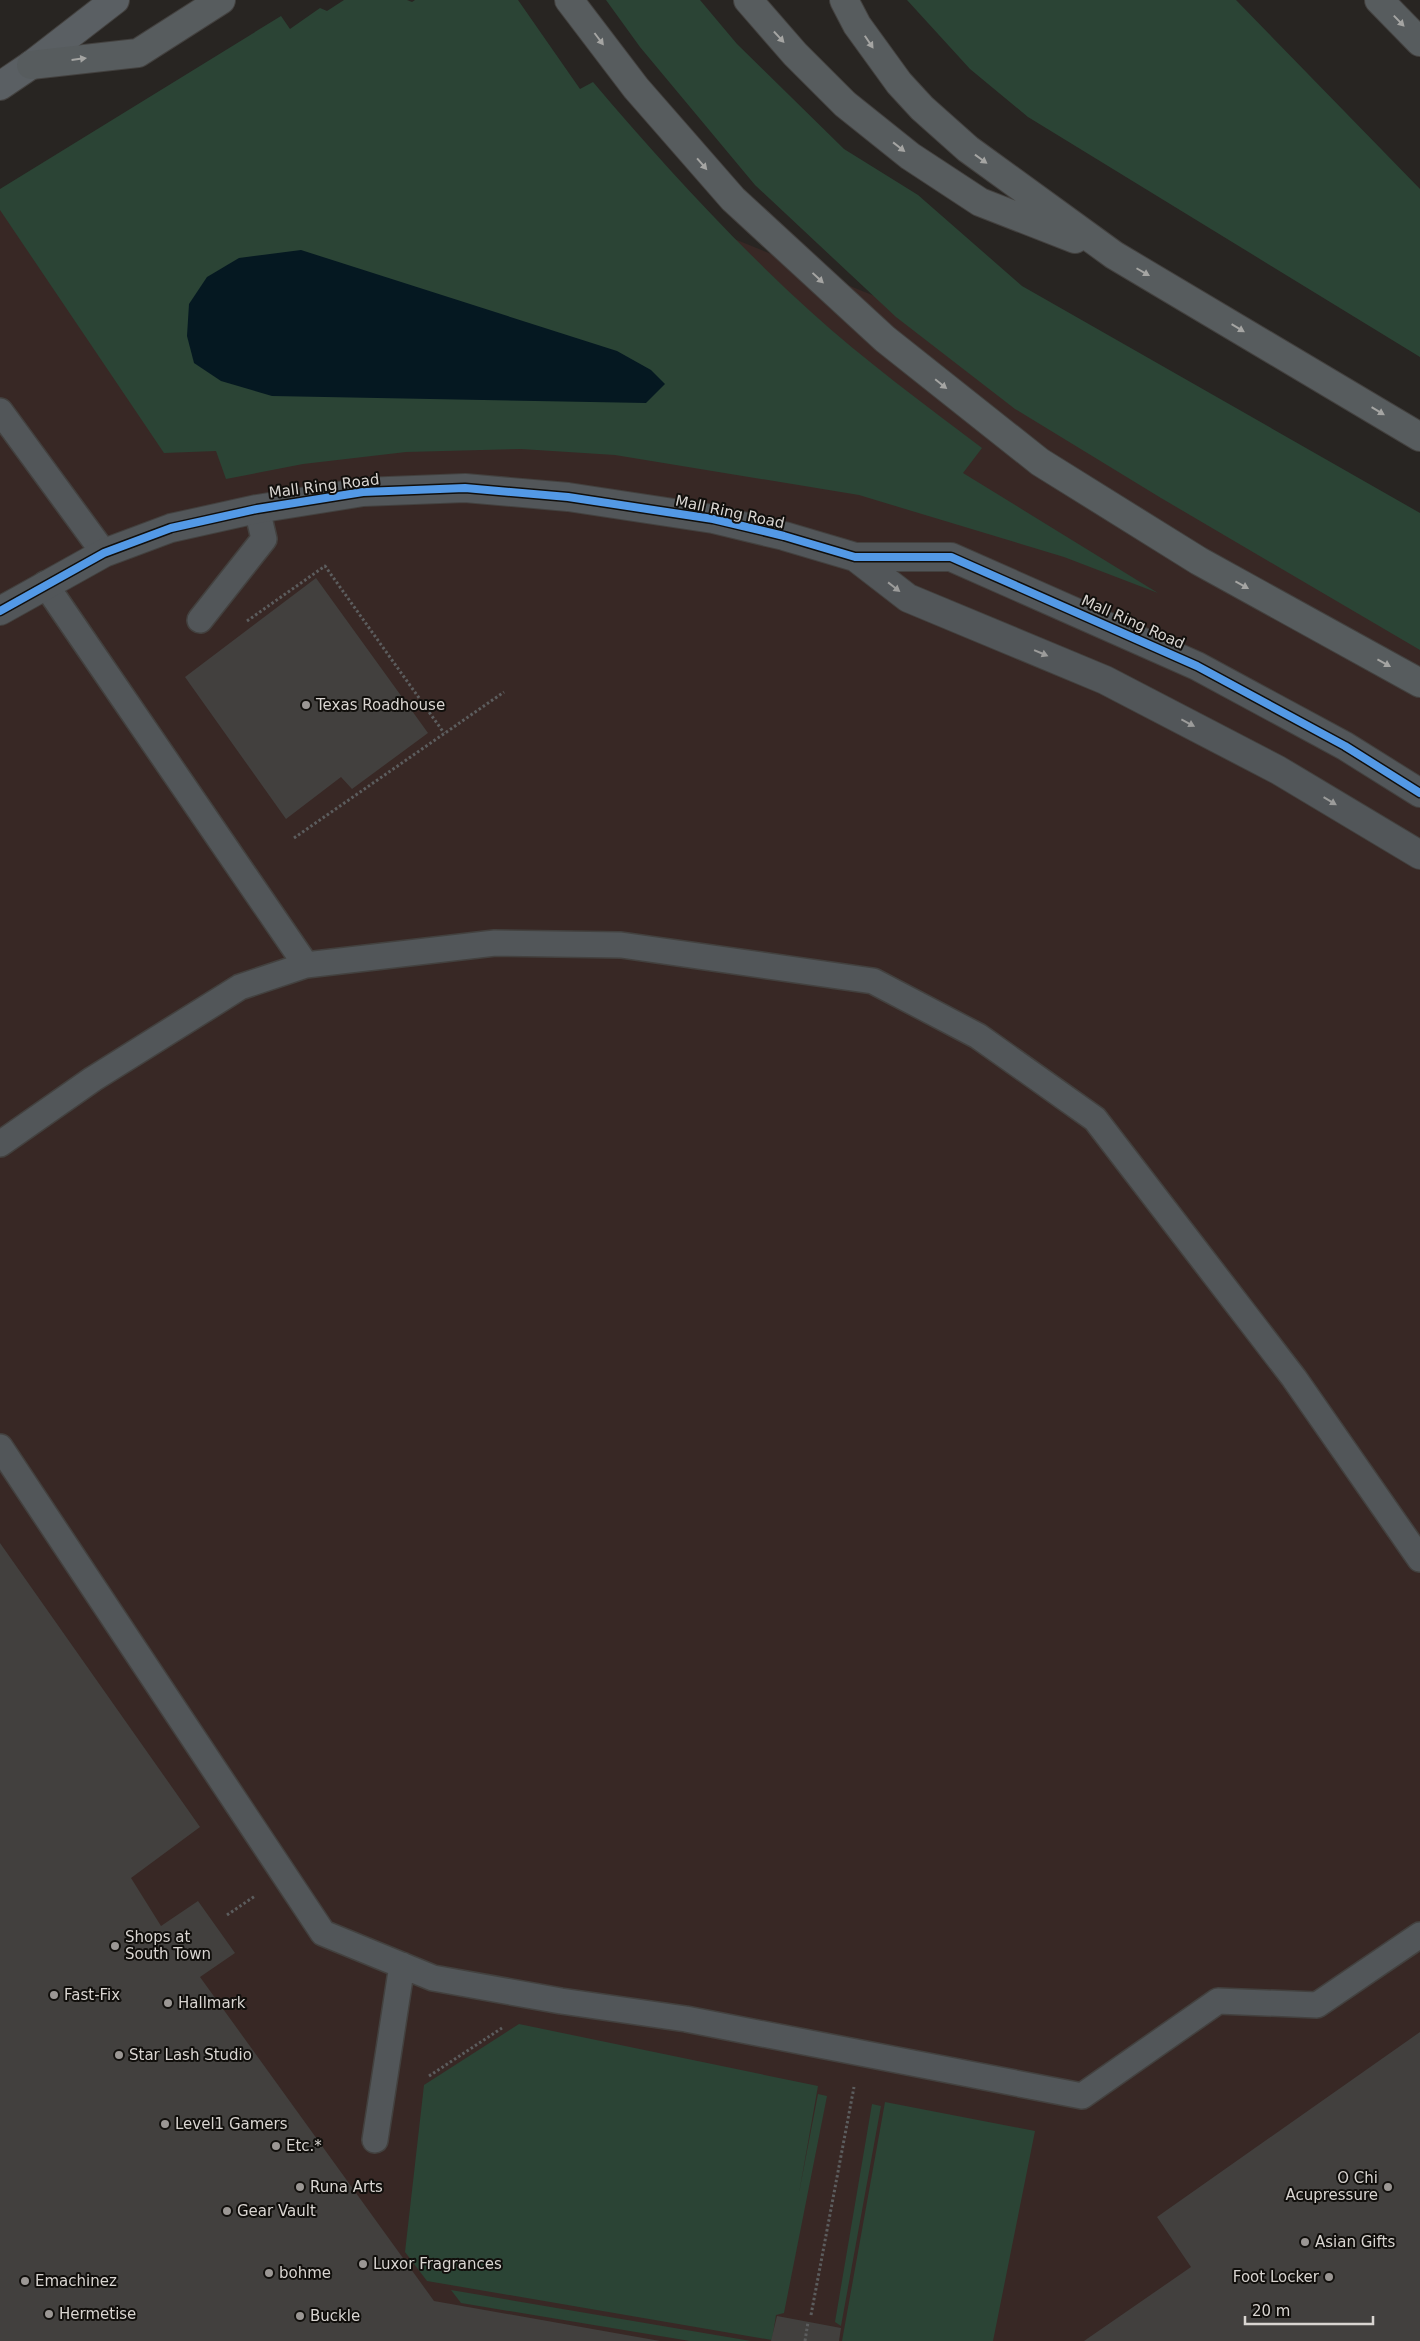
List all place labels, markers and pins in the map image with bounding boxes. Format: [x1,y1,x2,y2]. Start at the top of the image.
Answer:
place label: Texas Roadhouse [315,696,445,714]
marker: Texas Roadhouse [300,699,312,711]
place label: Shops at South Town [125,1928,211,1963]
marker: Shops at South Town [109,1940,121,1952]
place label: Fast-Fix [64,1986,120,2004]
marker: Fast-Fix [48,1989,60,2001]
place label: Hallmark [178,1994,246,2012]
marker: Hallmark [162,1997,174,2009]
place label: Star Lash Studio [129,2046,252,2064]
marker: Star Lash Studio [113,2049,125,2061]
place label: Level1 Gamers [175,2115,288,2133]
marker: Level1 Gamers [159,2118,171,2130]
place label: Etc.* [286,2137,322,2155]
marker: Etc.* [270,2140,282,2152]
place label: O Chi Acupressure [1285,2169,1378,2204]
place label: Runa Arts [310,2178,383,2196]
marker: Runa Arts [294,2181,306,2193]
marker: O Chi Acupressure [1382,2181,1394,2193]
place label: Gear Vault [237,2202,316,2220]
marker: Gear Vault [221,2205,233,2217]
place label: Asian Gifts [1315,2233,1395,2251]
marker: Asian Gifts [1299,2236,1311,2248]
place label: Luxor Fragrances [373,2255,502,2273]
marker: Luxor Fragrances [357,2258,369,2270]
place label: bohme [279,2264,331,2282]
marker: bohme [263,2267,275,2279]
place label: Foot Locker [1233,2268,1320,2286]
marker: Foot Locker [1323,2271,1335,2283]
place label: Emachinez [35,2272,117,2290]
marker: Emachinez [19,2275,31,2287]
place label: Hermetise [59,2305,136,2323]
place label: Buckle [310,2307,360,2325]
marker: Hermetise [43,2308,55,2320]
marker: Buckle [294,2310,306,2322]

